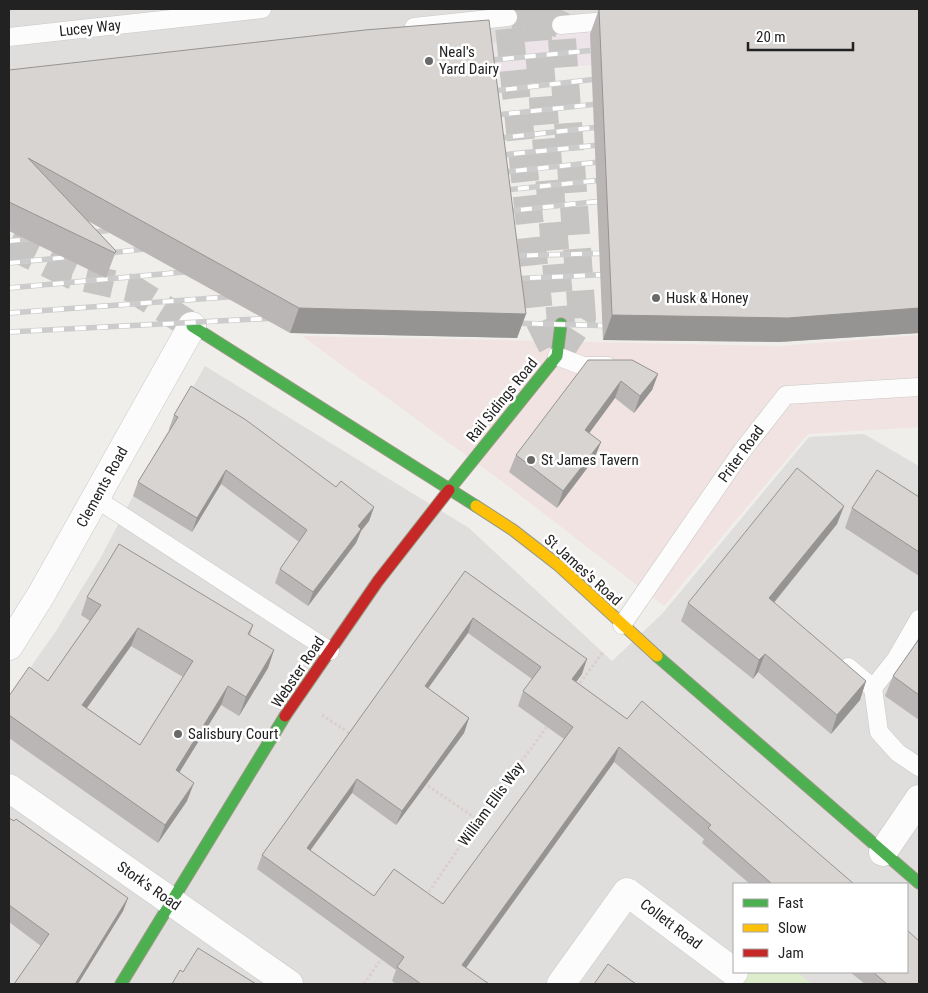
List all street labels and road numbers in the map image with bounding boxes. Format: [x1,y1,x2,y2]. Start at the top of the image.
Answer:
street label: Lucey Way [58,16,122,40]
street label: Rail Sidings Road [463,354,541,446]
street label: Priter Road [714,422,768,486]
street label: Clements Road [72,444,132,530]
street label: St James's Road [541,531,625,609]
street label: Webster Road [268,633,328,711]
street label: William Ellis Way [454,758,528,850]
street label: Stork's Road [114,858,184,914]
street label: Collett Road [637,895,705,953]

